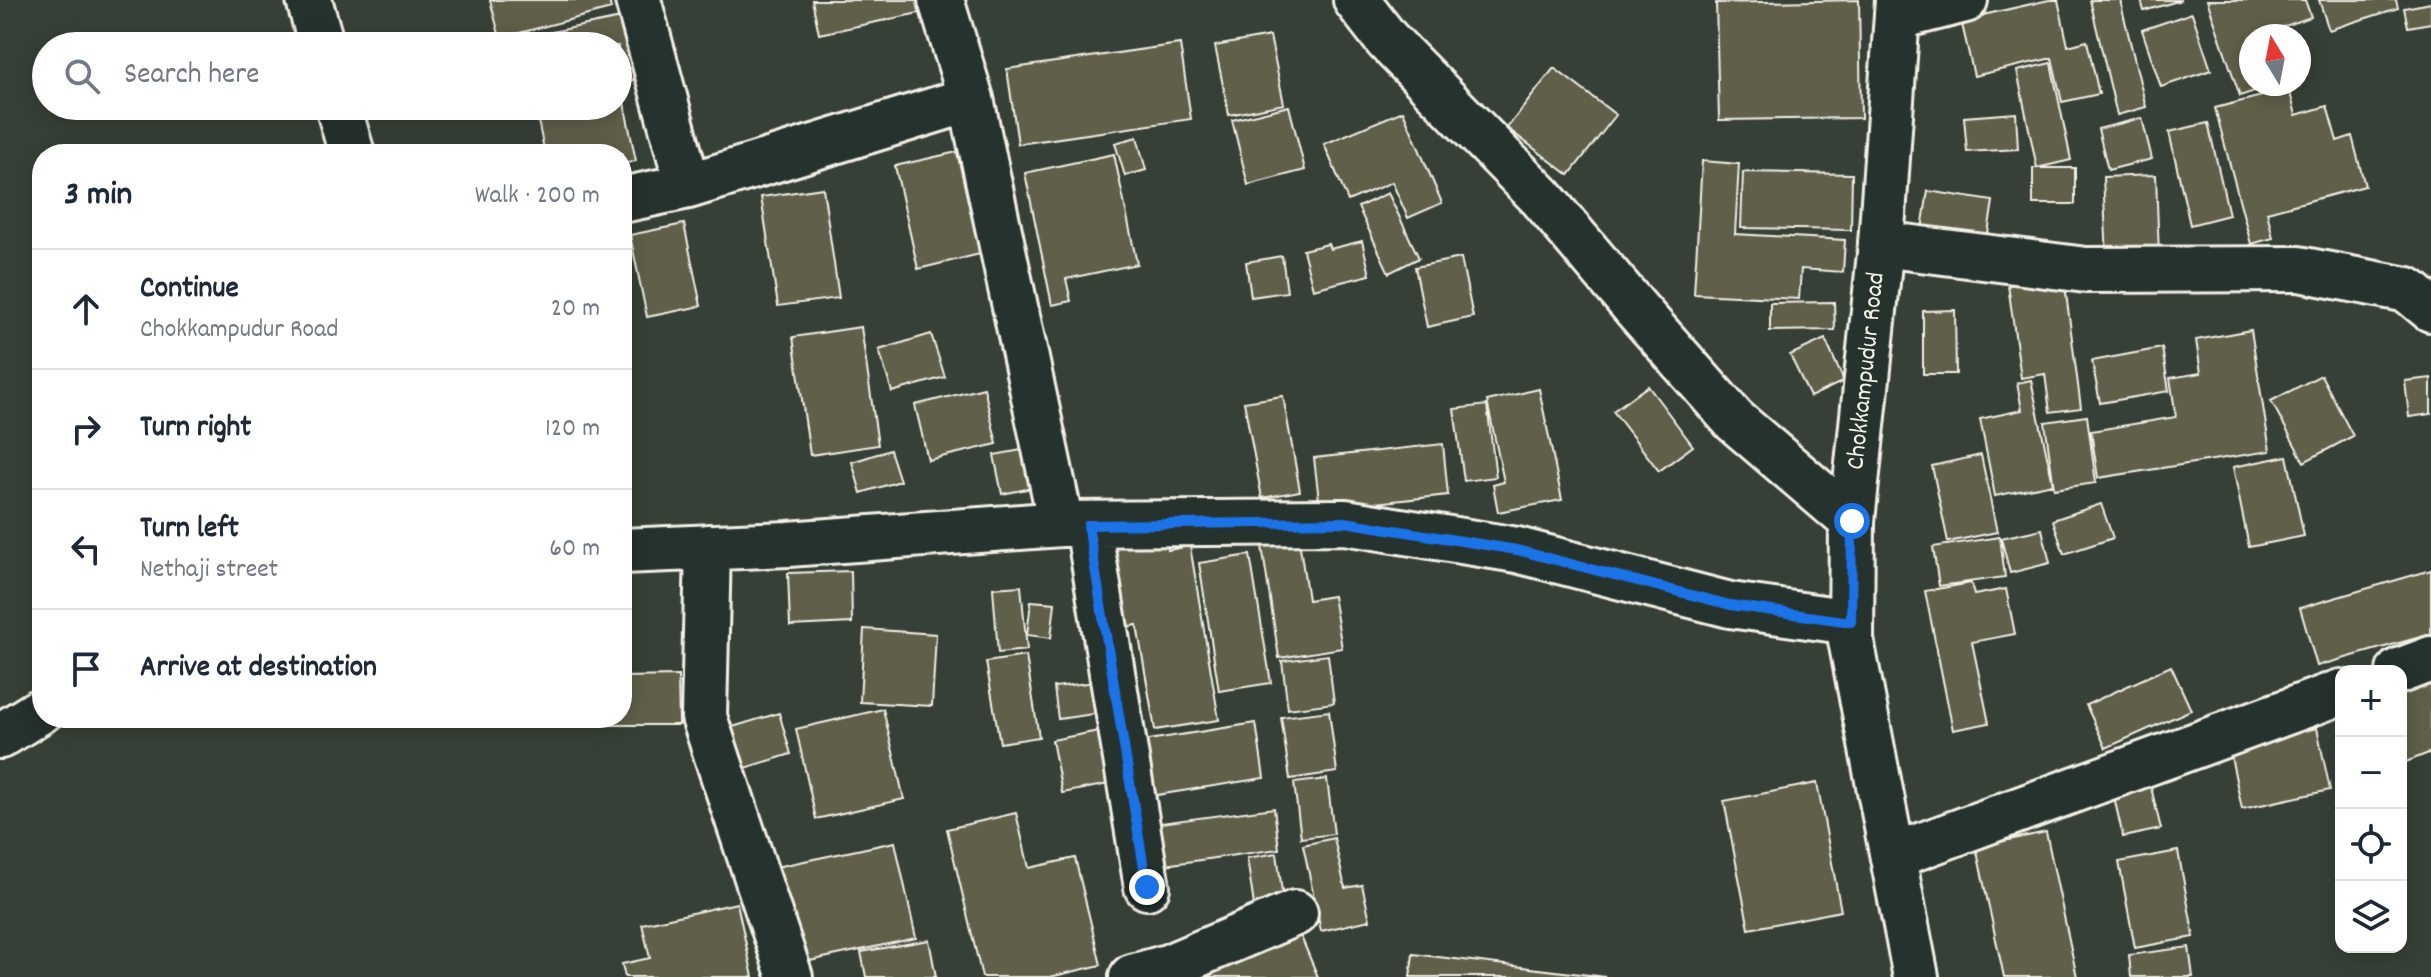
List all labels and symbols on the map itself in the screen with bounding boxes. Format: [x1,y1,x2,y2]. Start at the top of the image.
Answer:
north arrow [2239,24,2311,96]
street label: Chokkampudur Road [1838,270,1896,472]
route start [1834,503,1870,539]
route end [1129,869,1165,905]

